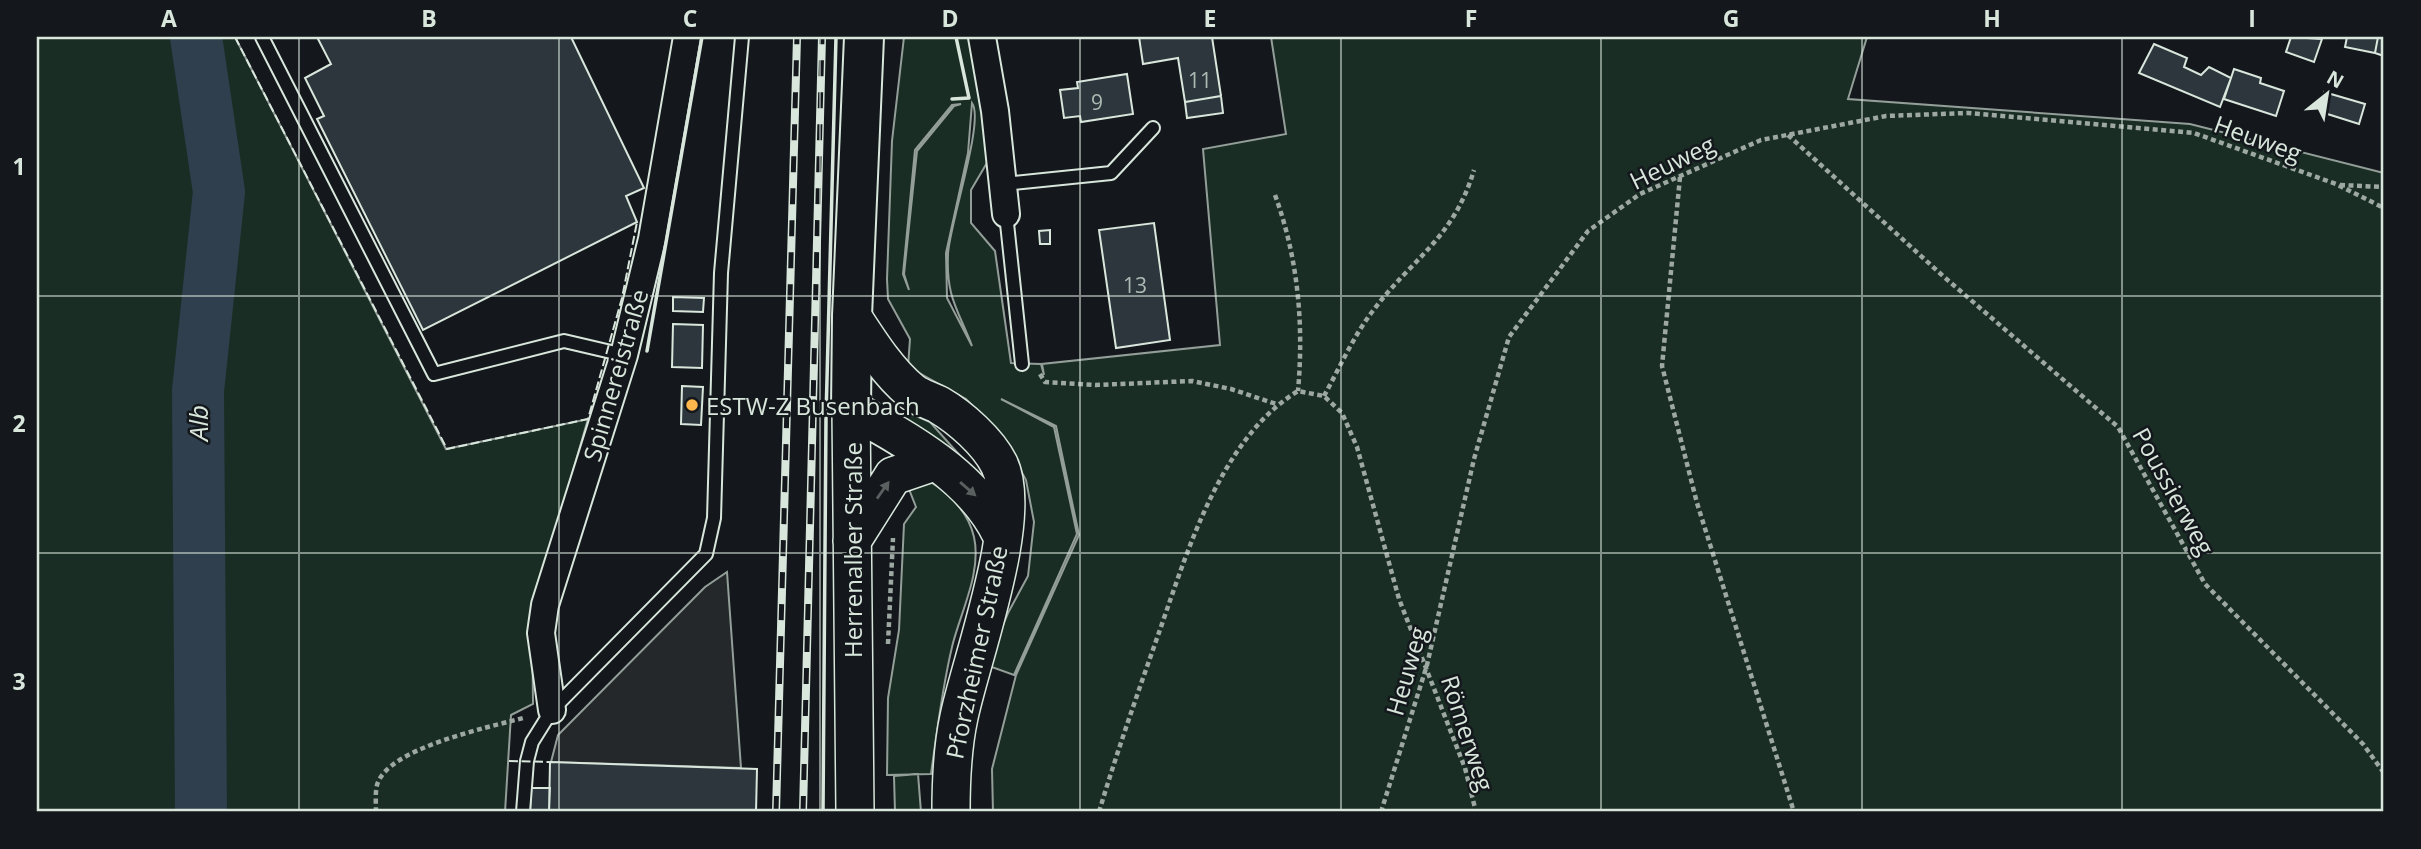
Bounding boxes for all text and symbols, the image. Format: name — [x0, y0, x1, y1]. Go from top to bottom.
text: A — [161, 2, 177, 34]
text: B — [421, 2, 437, 34]
text: C — [683, 2, 697, 34]
text: D — [941, 2, 959, 34]
text: E — [1204, 2, 1216, 34]
text: F — [1465, 2, 1477, 34]
text: G — [1723, 2, 1739, 34]
text: H — [1983, 2, 2001, 34]
text: I — [2248, 2, 2256, 34]
north arrow — [2292, 60, 2362, 130]
text: N — [2322, 64, 2349, 94]
house number: 11 — [1188, 66, 1212, 94]
house number: 9 — [1091, 88, 1103, 116]
street label: Heuweg — [2210, 107, 2306, 169]
street label: Heuweg — [1624, 127, 1720, 197]
text: 1 — [12, 150, 26, 182]
house number: 13 — [1123, 271, 1147, 299]
street label: Spinnereistraße — [575, 285, 655, 465]
place label: ESTW-Z Busenbach — [706, 389, 920, 422]
marker: ESTW-Z Busenbach — [684, 397, 700, 413]
water label: Alb — [180, 405, 216, 443]
text: 2 — [12, 407, 26, 439]
street label: Poussierweg — [2125, 421, 2223, 561]
street label: Herrenalber Straße — [836, 442, 869, 658]
one-way arrow — [876, 481, 890, 499]
one-way arrow — [959, 481, 977, 497]
street label: Pforzheimer Straße — [937, 542, 1015, 762]
street label: Heuweg — [1378, 623, 1434, 719]
text: 3 — [12, 665, 26, 697]
street label: Römerweg — [1434, 671, 1502, 795]

